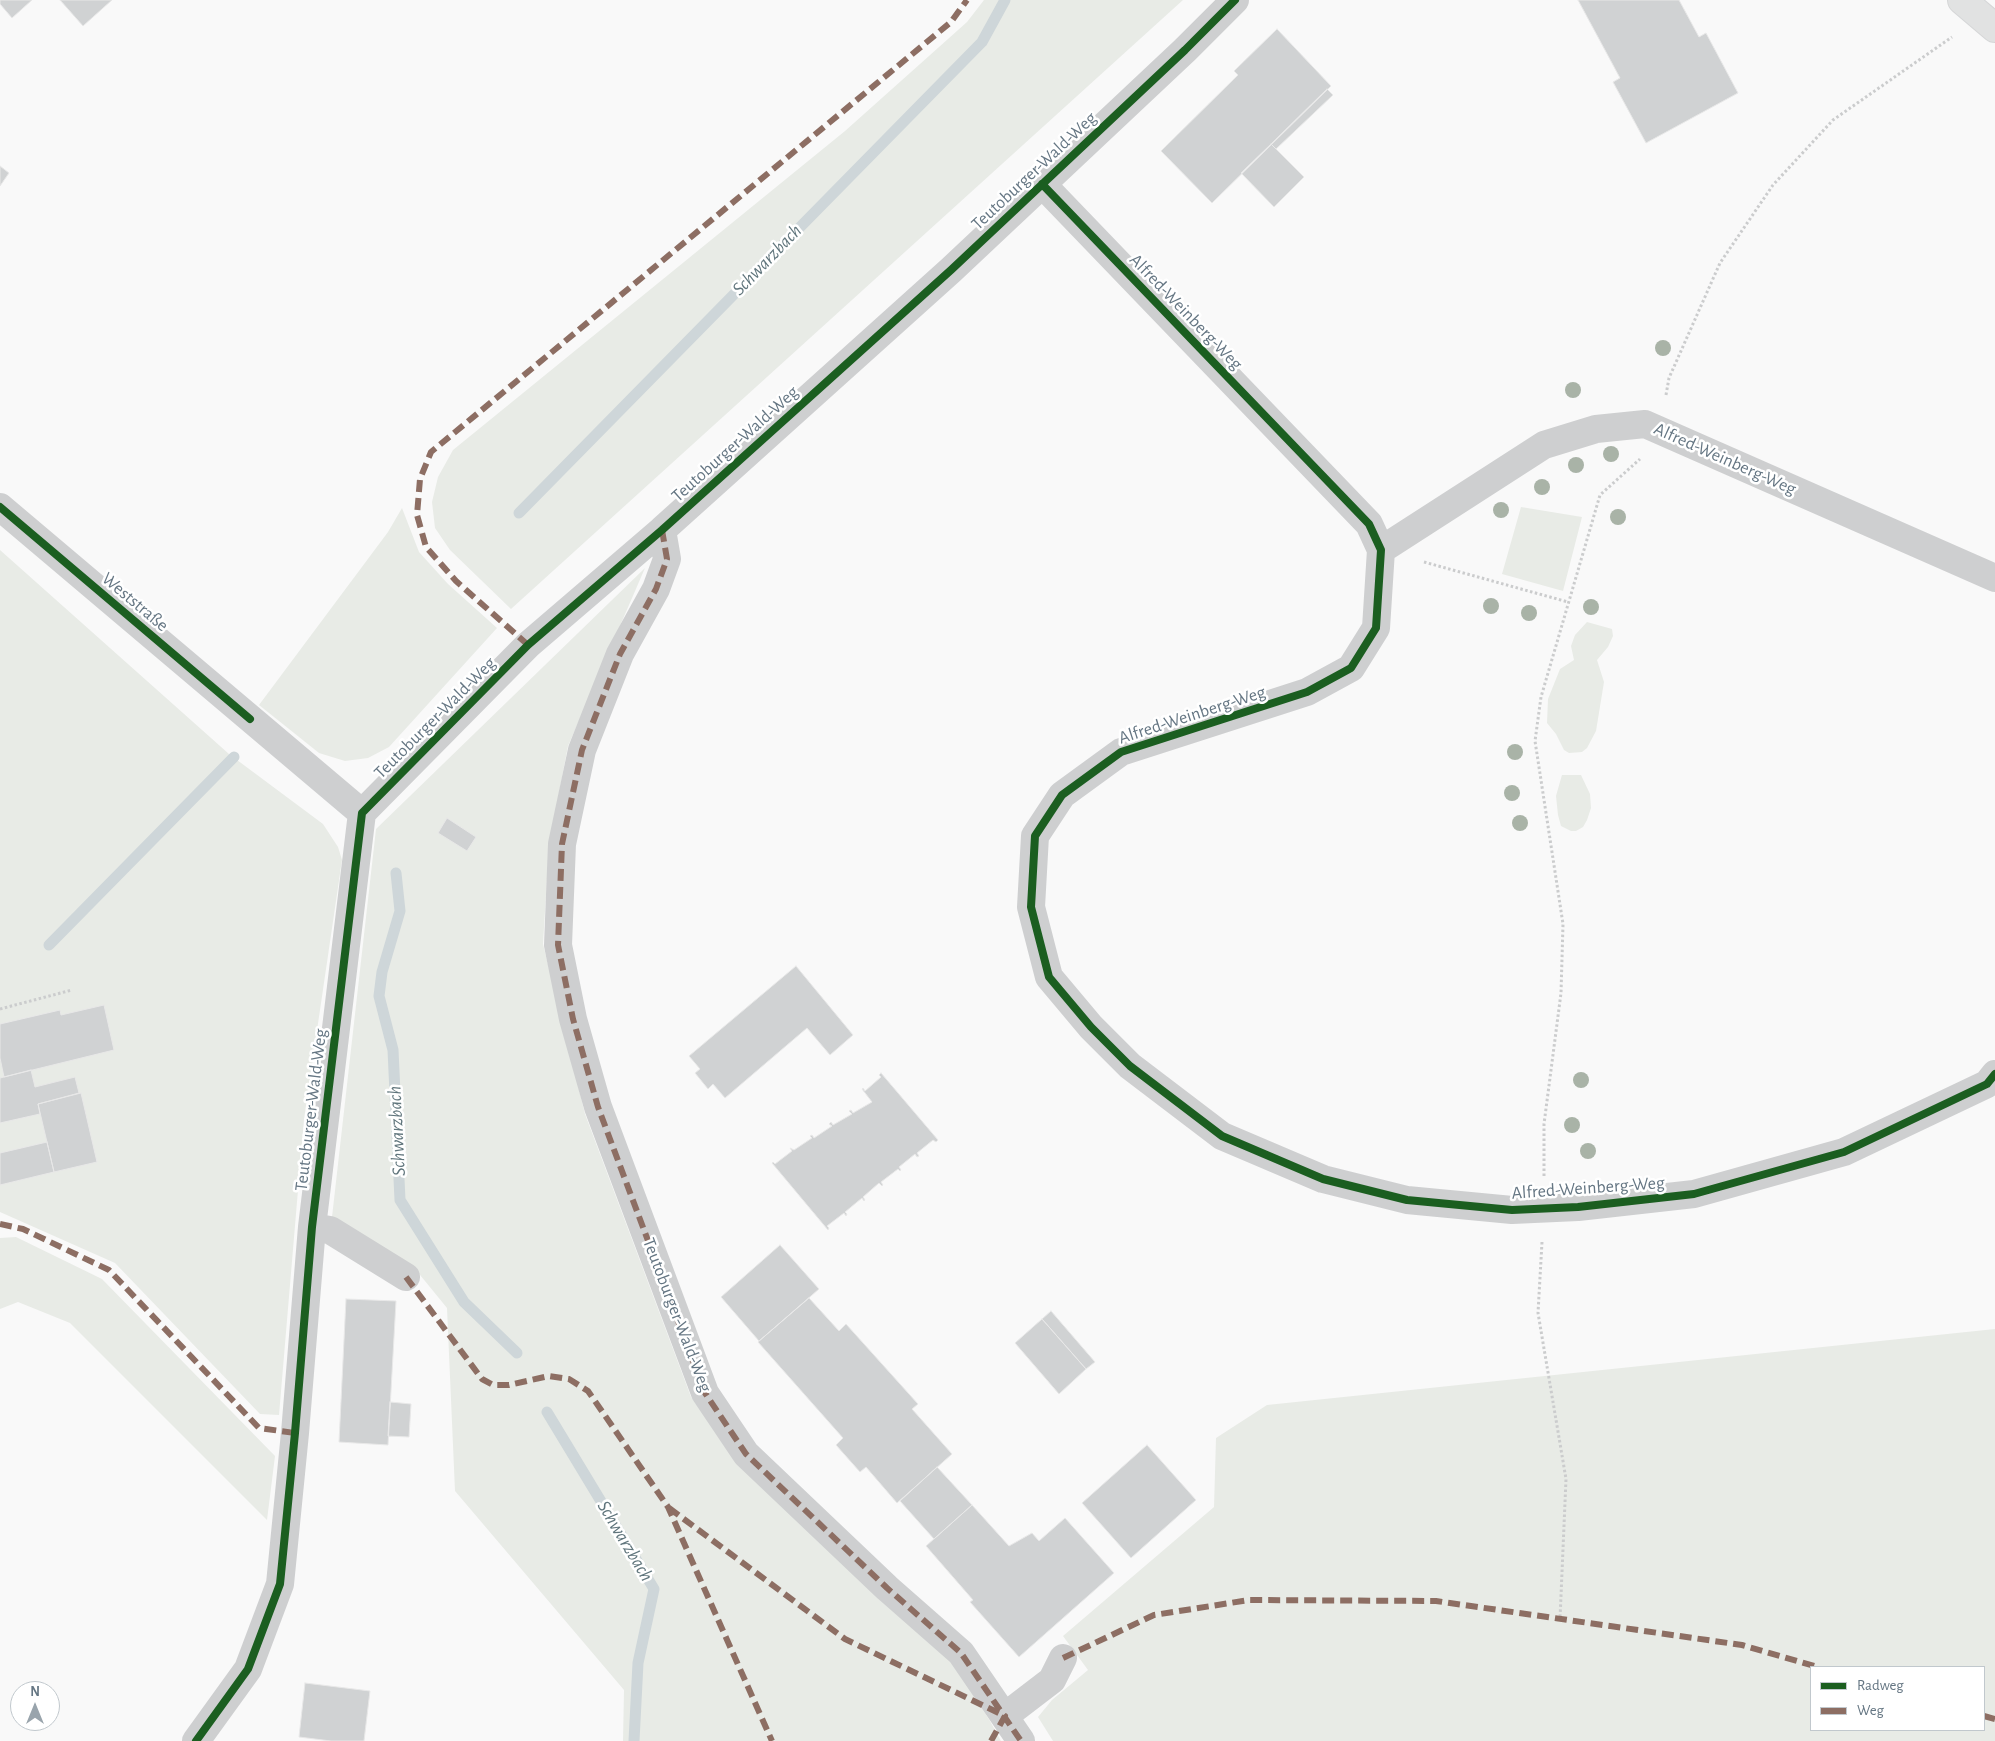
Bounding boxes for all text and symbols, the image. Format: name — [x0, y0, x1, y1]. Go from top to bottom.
street label: Teutoburger-Wald-Weg — [967, 107, 1101, 235]
water label: Schwarzbach — [728, 220, 806, 300]
street label: Alfred-Weinberg-Weg — [1125, 249, 1247, 375]
street label: Teutoburger-Wald-Weg — [667, 381, 803, 507]
street label: Alfred-Weinberg-Weg — [1651, 418, 1799, 500]
street label: Weststraße — [97, 568, 173, 636]
street label: Teutoburger-Wald-Weg — [370, 653, 500, 783]
street label: Alfred-Weinberg-Weg — [1116, 681, 1268, 749]
street label: Teutoburger-Wald-Weg — [290, 1028, 332, 1192]
water label: Schwarzbach — [383, 1085, 411, 1177]
street label: Alfred-Weinberg-Weg — [1511, 1172, 1665, 1204]
street label: Teutoburger-Wald-Weg — [638, 1235, 716, 1395]
water label: Schwarzbach — [592, 1497, 658, 1585]
legend — [1810, 1666, 1985, 1731]
text: Radweg — [1857, 1678, 1904, 1693]
north arrow — [10, 1681, 60, 1731]
text: N — [30, 1685, 40, 1699]
text: Weg — [1857, 1703, 1884, 1718]

